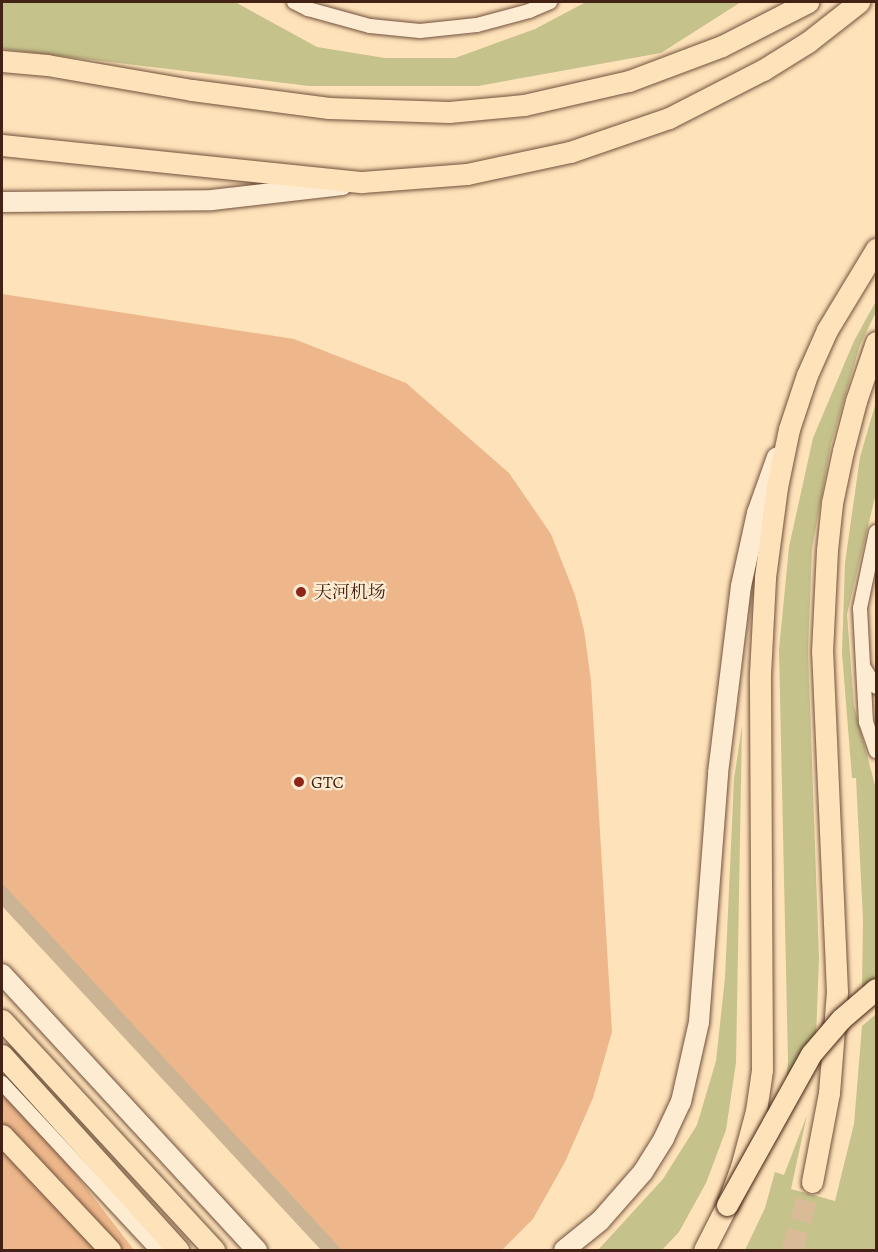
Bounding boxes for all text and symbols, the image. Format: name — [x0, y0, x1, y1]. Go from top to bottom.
place label: 天河机场 — [314, 581, 386, 603]
marker: 天河机场 — [292, 583, 310, 601]
place label: GTC — [311, 771, 344, 793]
marker: GTC — [292, 775, 306, 789]

